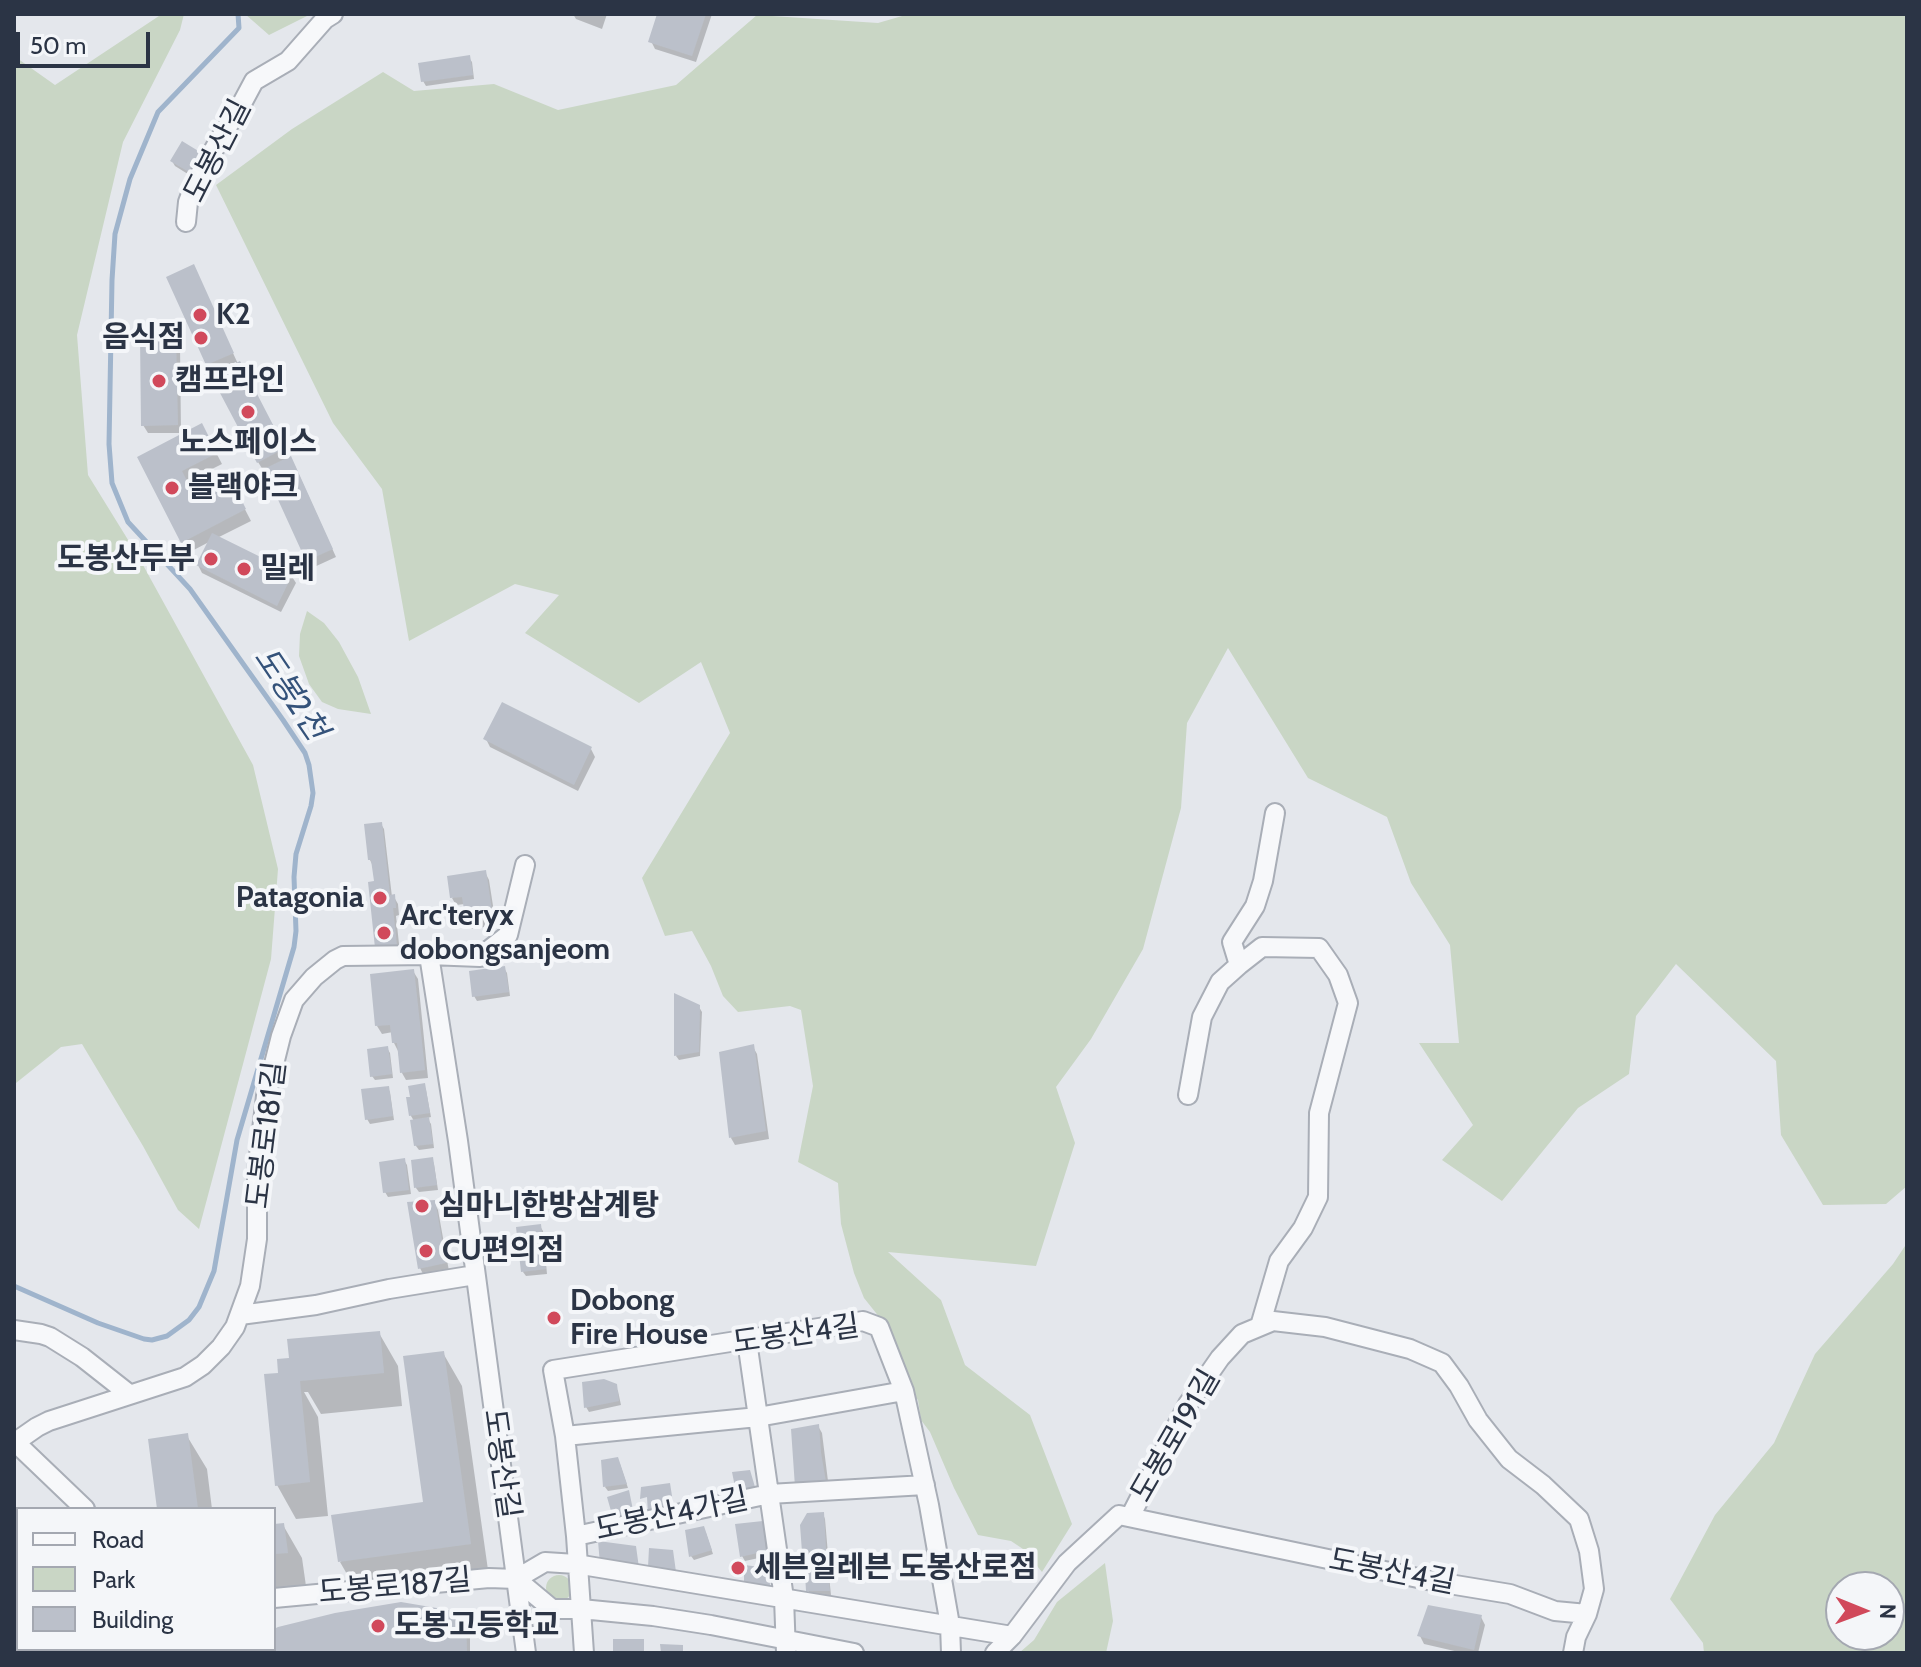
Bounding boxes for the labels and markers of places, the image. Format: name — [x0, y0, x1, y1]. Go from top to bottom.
place label: K2 — [216, 297, 251, 333]
marker: K2 — [191, 306, 209, 324]
place label: 음식점 — [102, 320, 185, 356]
marker: 음식점 — [192, 329, 210, 347]
place label: 캠프라인 — [175, 363, 285, 399]
marker: 캠프라인 — [150, 372, 168, 390]
marker: 노스페이스 — [239, 403, 257, 421]
place label: 노스페이스 — [179, 425, 317, 461]
place label: 블랙야크 — [188, 470, 298, 506]
marker: 블랙야크 — [163, 479, 181, 497]
place label: 도봉산두부 — [57, 541, 195, 577]
marker: 도봉산두부 — [202, 550, 220, 568]
place label: 밀레 — [260, 551, 315, 587]
marker: 밀레 — [235, 560, 253, 578]
place label: Patagonia — [236, 880, 364, 916]
marker: Patagonia — [371, 889, 389, 907]
place label: Arc'teryx dobongsanjeom — [400, 898, 610, 968]
marker: Arc'teryx dobongsanjeom — [375, 924, 393, 942]
place label: 심마니한방삼계탕 — [438, 1188, 659, 1224]
marker: 심마니한방삼계탕 — [413, 1197, 431, 1215]
place label: CU편의점 — [442, 1233, 565, 1269]
marker: CU편의점 — [417, 1242, 435, 1260]
place label: Dobong Fire House — [570, 1283, 708, 1354]
marker: Dobong Fire House — [545, 1309, 563, 1327]
place label: 세븐일레븐 도봉산로점 — [754, 1550, 1037, 1586]
marker: 세븐일레븐 도봉산로점 — [729, 1559, 747, 1577]
place label: 도봉고등학교 — [394, 1608, 560, 1644]
marker: 도봉고등학교 — [369, 1617, 387, 1635]

